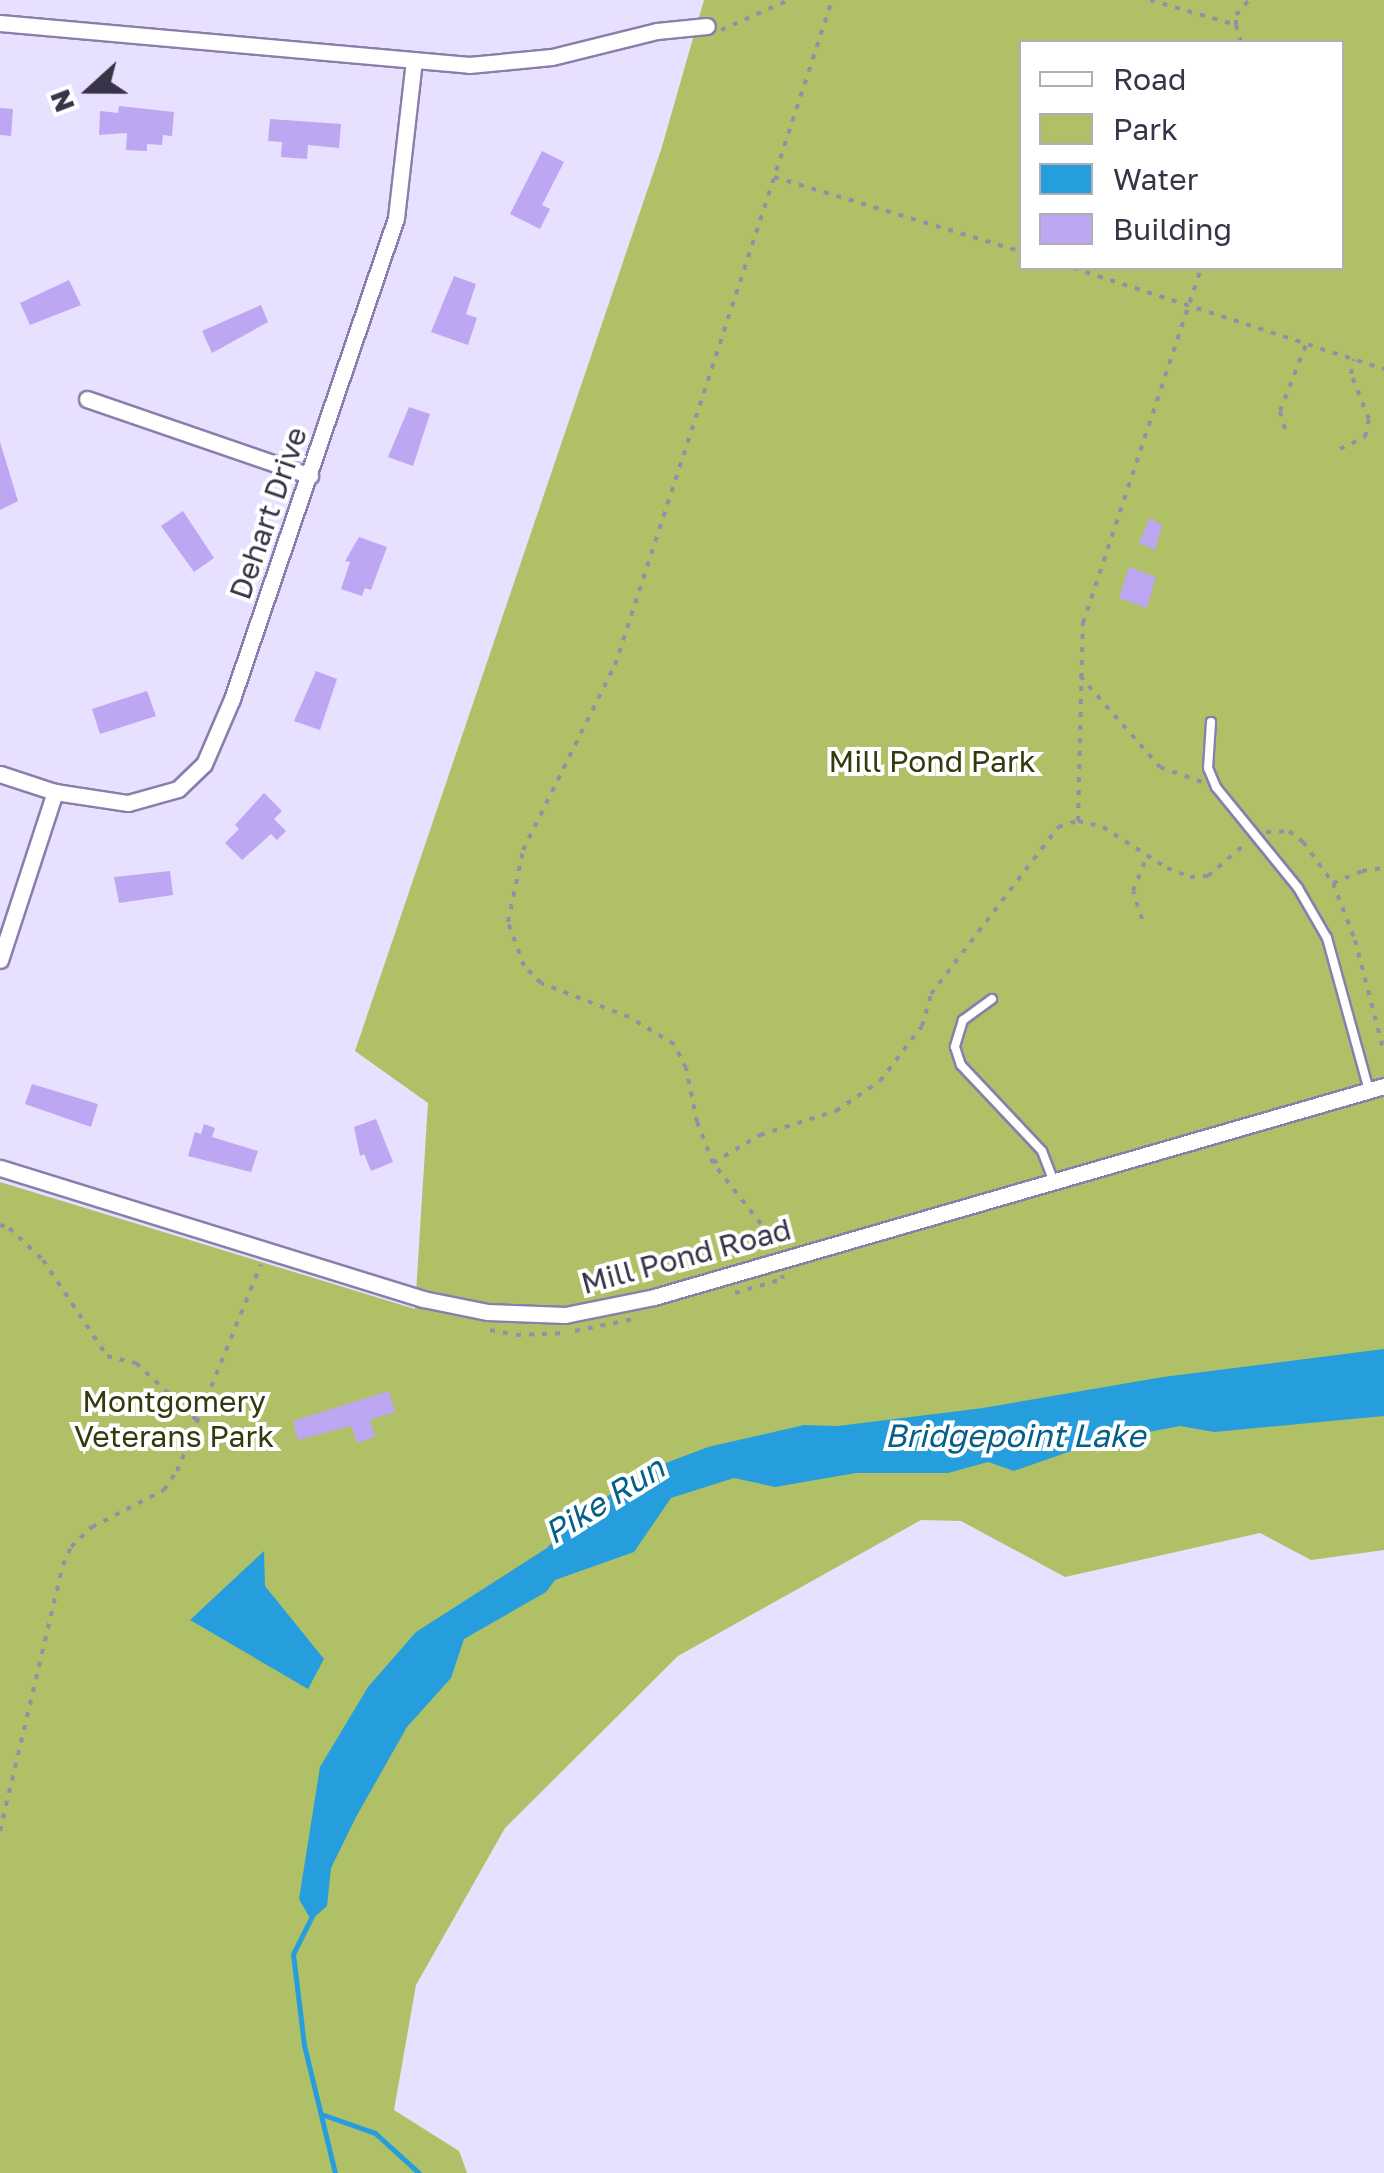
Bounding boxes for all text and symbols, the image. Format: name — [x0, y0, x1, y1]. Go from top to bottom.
north arrow — [40, 40, 140, 140]
legend — [1019, 40, 1344, 270]
text: Road — [1113, 61, 1187, 97]
text: N — [42, 85, 81, 117]
text: Park — [1113, 111, 1178, 147]
text: Water — [1113, 161, 1198, 197]
text: Building — [1113, 211, 1232, 247]
street label: Dehart Drive — [222, 422, 314, 604]
park label: Mill Pond Park — [828, 743, 1036, 779]
street label: Mill Pond Road — [577, 1211, 795, 1301]
park label: Montgomery Veterans Park — [74, 1383, 274, 1454]
water label: Bridgepoint Lake — [885, 1416, 1145, 1454]
water label: Pike Run — [537, 1448, 671, 1552]

